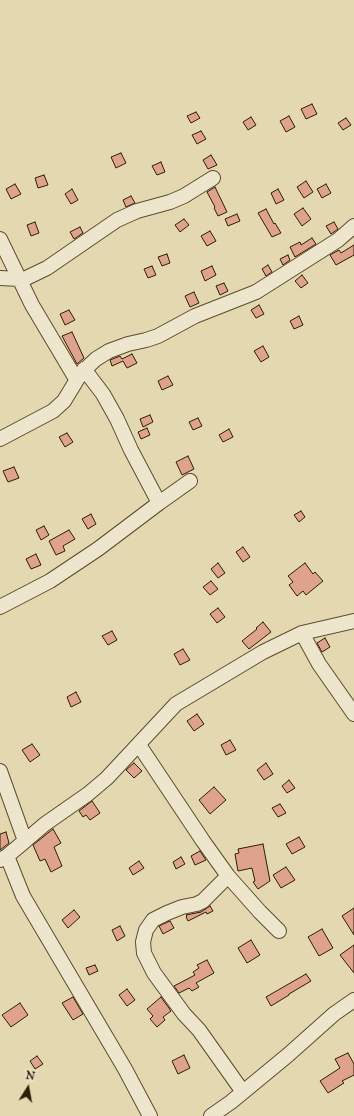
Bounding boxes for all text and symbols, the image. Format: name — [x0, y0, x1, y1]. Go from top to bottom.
north arrow — [8, 1068, 48, 1108]
text: N — [25, 1068, 36, 1083]

